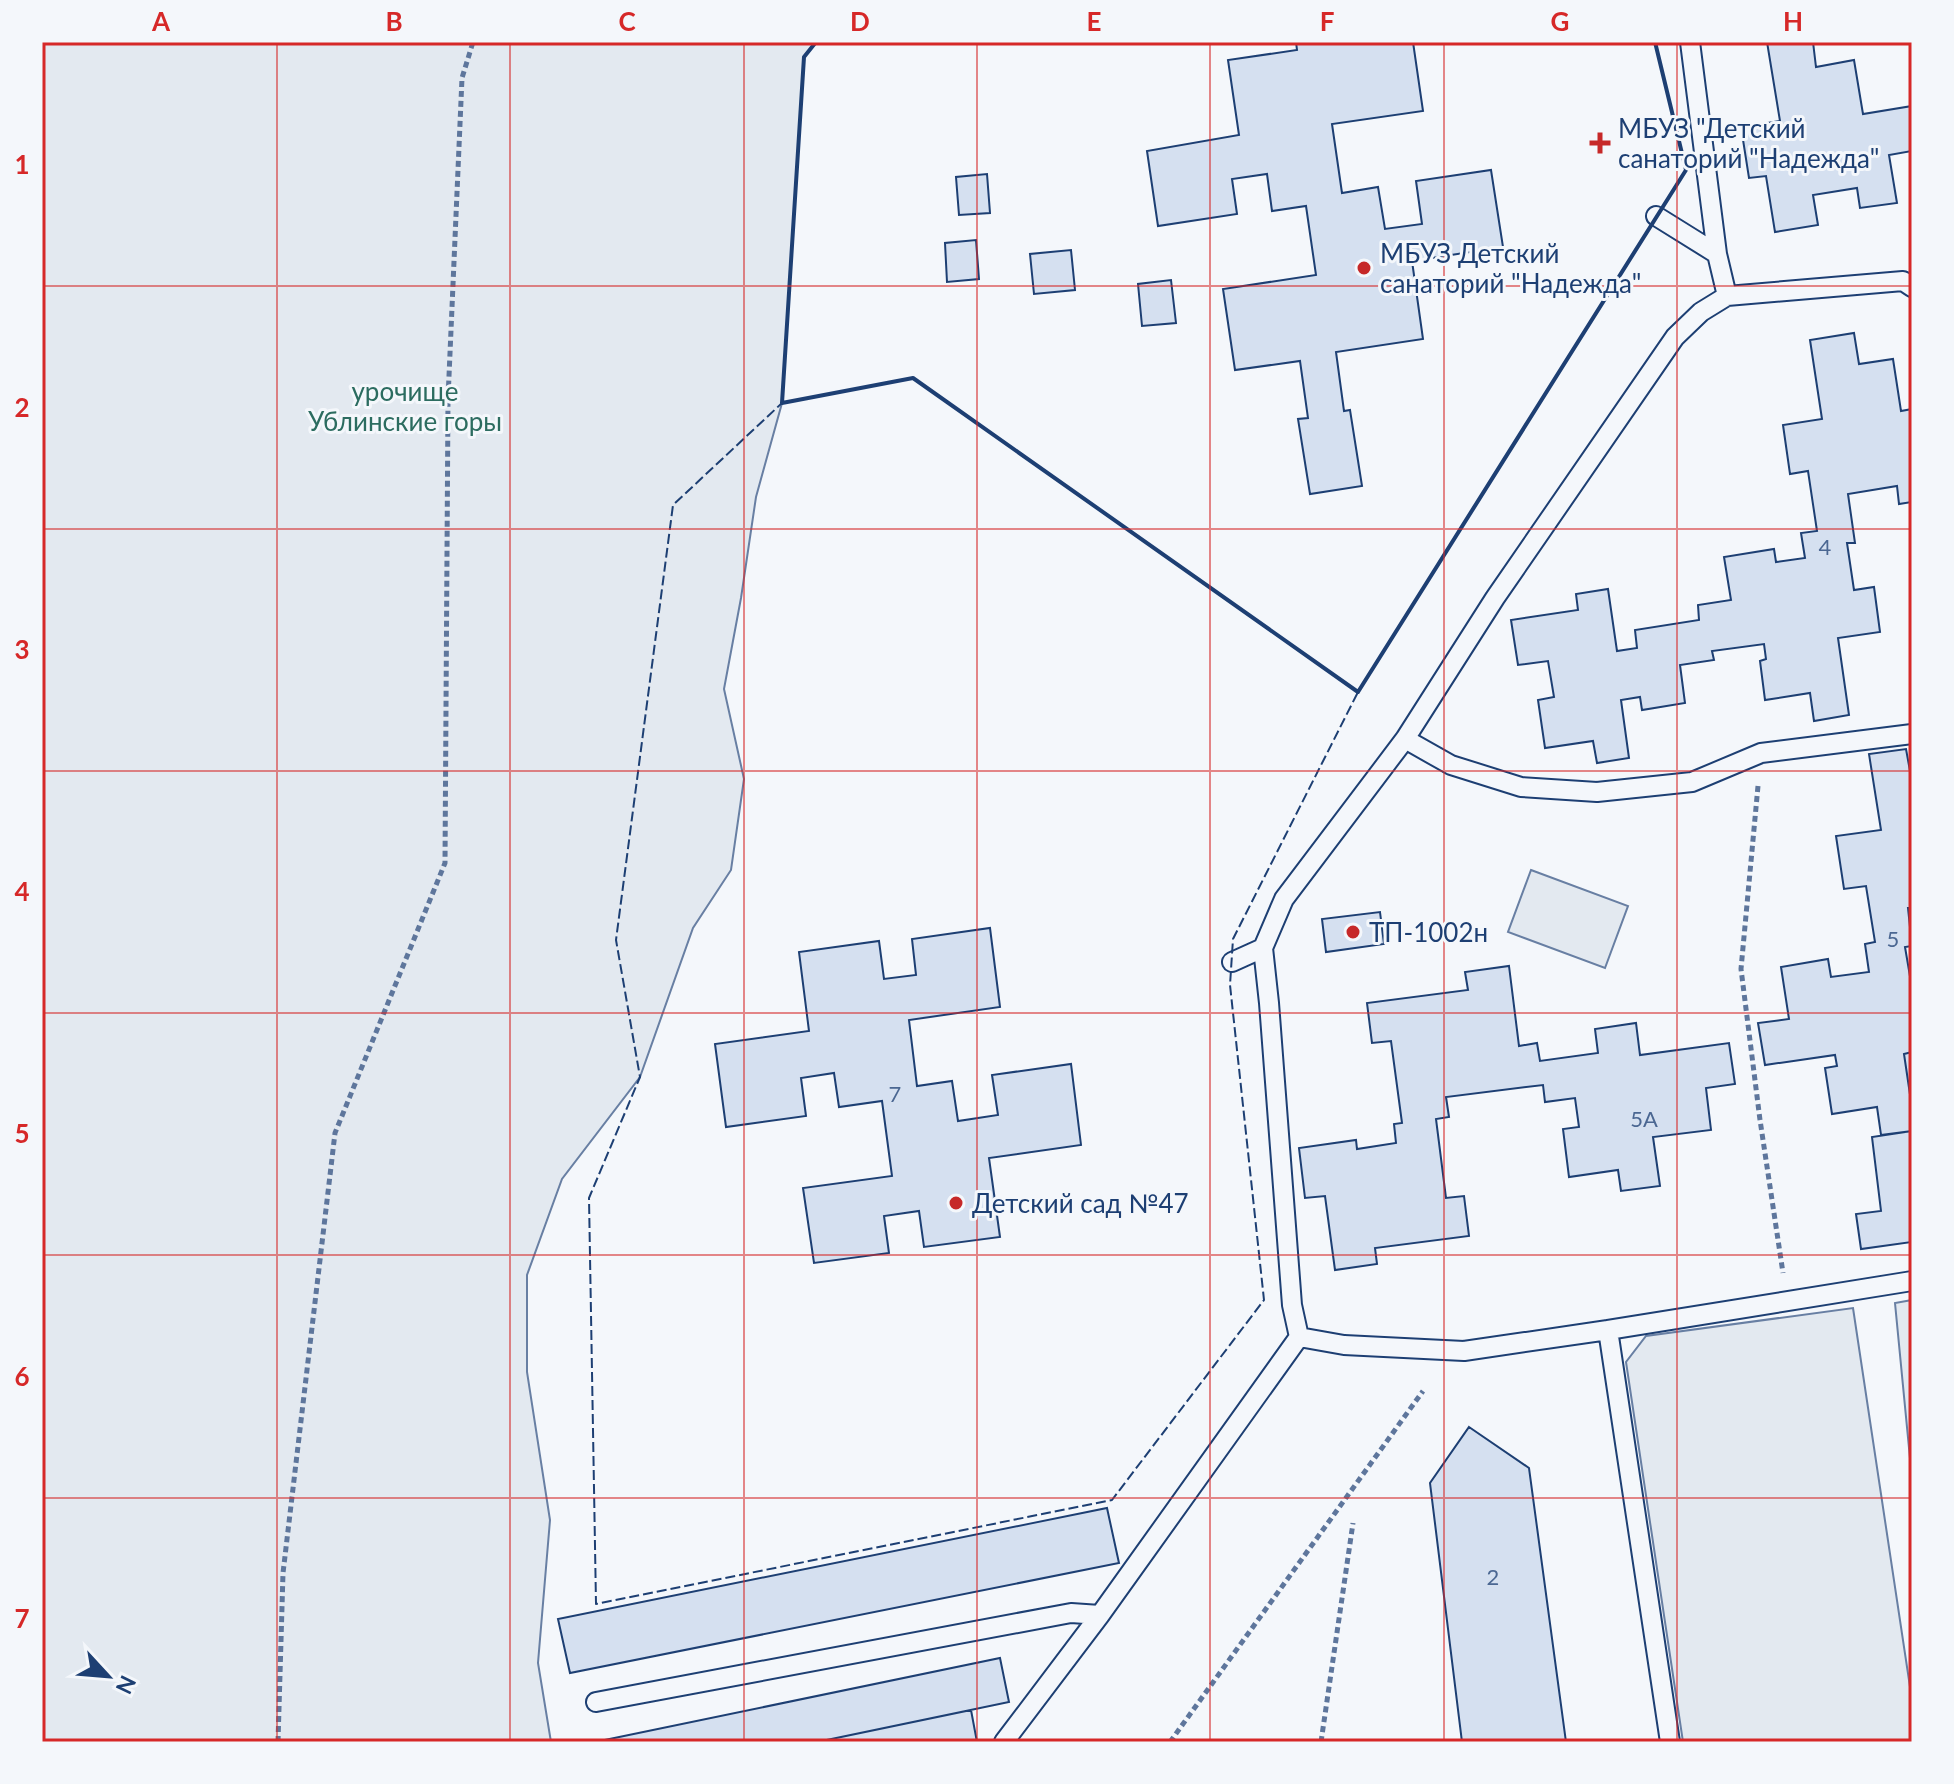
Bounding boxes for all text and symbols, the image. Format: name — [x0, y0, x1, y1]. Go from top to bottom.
text: A — [151, 5, 171, 37]
text: B — [385, 5, 403, 37]
text: C — [618, 5, 636, 37]
text: D — [850, 5, 870, 37]
text: E — [1087, 5, 1101, 37]
text: F — [1320, 5, 1334, 37]
text: G — [1551, 5, 1569, 37]
text: H — [1783, 5, 1803, 37]
place label: МБУЗ "Детский санаторий "Надежда" — [1618, 112, 1879, 174]
marker: МБУЗ "Детский санаторий "Надежда" — [1589, 132, 1611, 154]
text: 1 — [14, 148, 30, 180]
place label: МБУЗ Детский санаторий "Надежда" — [1380, 237, 1641, 299]
marker: МБУЗ Детский санаторий "Надежда" — [1355, 259, 1373, 277]
park label: урочище Ублинские горы — [308, 375, 502, 437]
text: 2 — [14, 391, 30, 423]
house number: 4 — [1819, 533, 1832, 560]
text: 3 — [14, 633, 30, 665]
text: 4 — [14, 875, 30, 907]
place label: ТП-1002н — [1369, 916, 1488, 948]
marker: ТП-1002н — [1344, 923, 1362, 941]
house number: 5 — [1887, 925, 1899, 952]
house number: 7 — [889, 1080, 901, 1107]
house number: 5А — [1630, 1105, 1658, 1132]
text: 5 — [14, 1117, 30, 1149]
place label: Детский сад №47 — [972, 1187, 1189, 1219]
marker: Детский сад №47 — [947, 1194, 965, 1212]
text: 6 — [14, 1360, 30, 1392]
house number: 2 — [1487, 1563, 1499, 1590]
text: 7 — [14, 1602, 30, 1634]
north arrow — [68, 1636, 148, 1716]
text: N — [111, 1671, 142, 1699]

